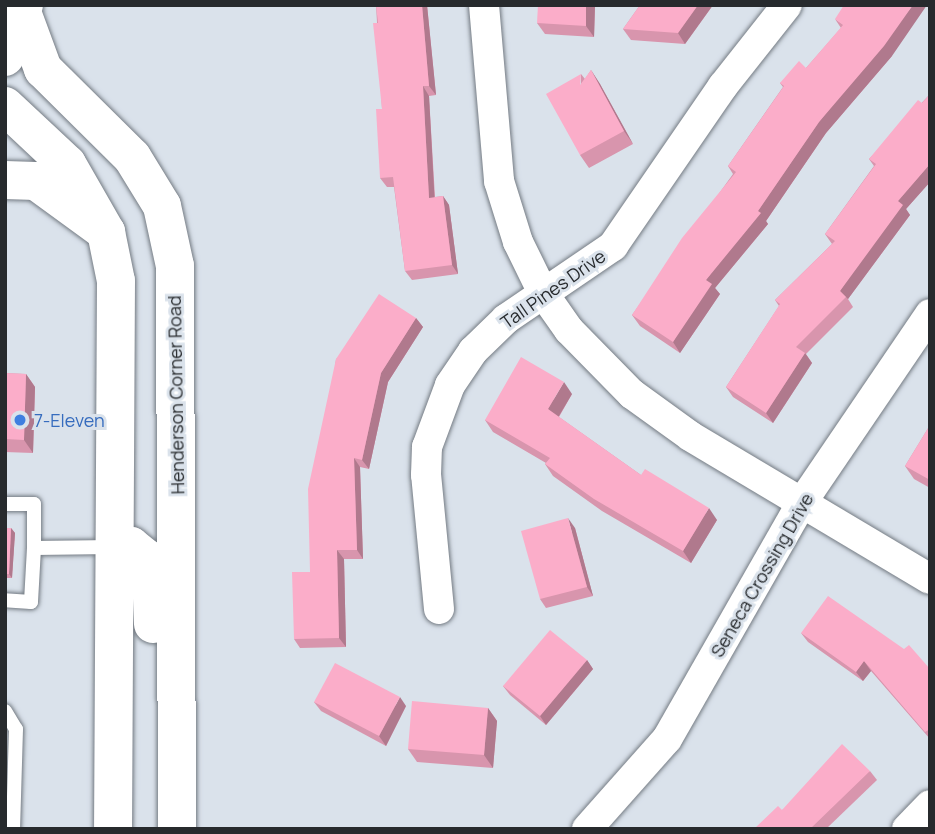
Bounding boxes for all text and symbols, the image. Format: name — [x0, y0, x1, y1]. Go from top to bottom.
street label: Tall Pines Drive — [496, 245, 610, 333]
street label: Henderson Corner Road — [163, 295, 189, 495]
place label: 7-Eleven — [34, 409, 105, 431]
marker: 7-Eleven — [12, 412, 28, 428]
street label: Seneca Crossing Drive — [706, 489, 818, 661]

